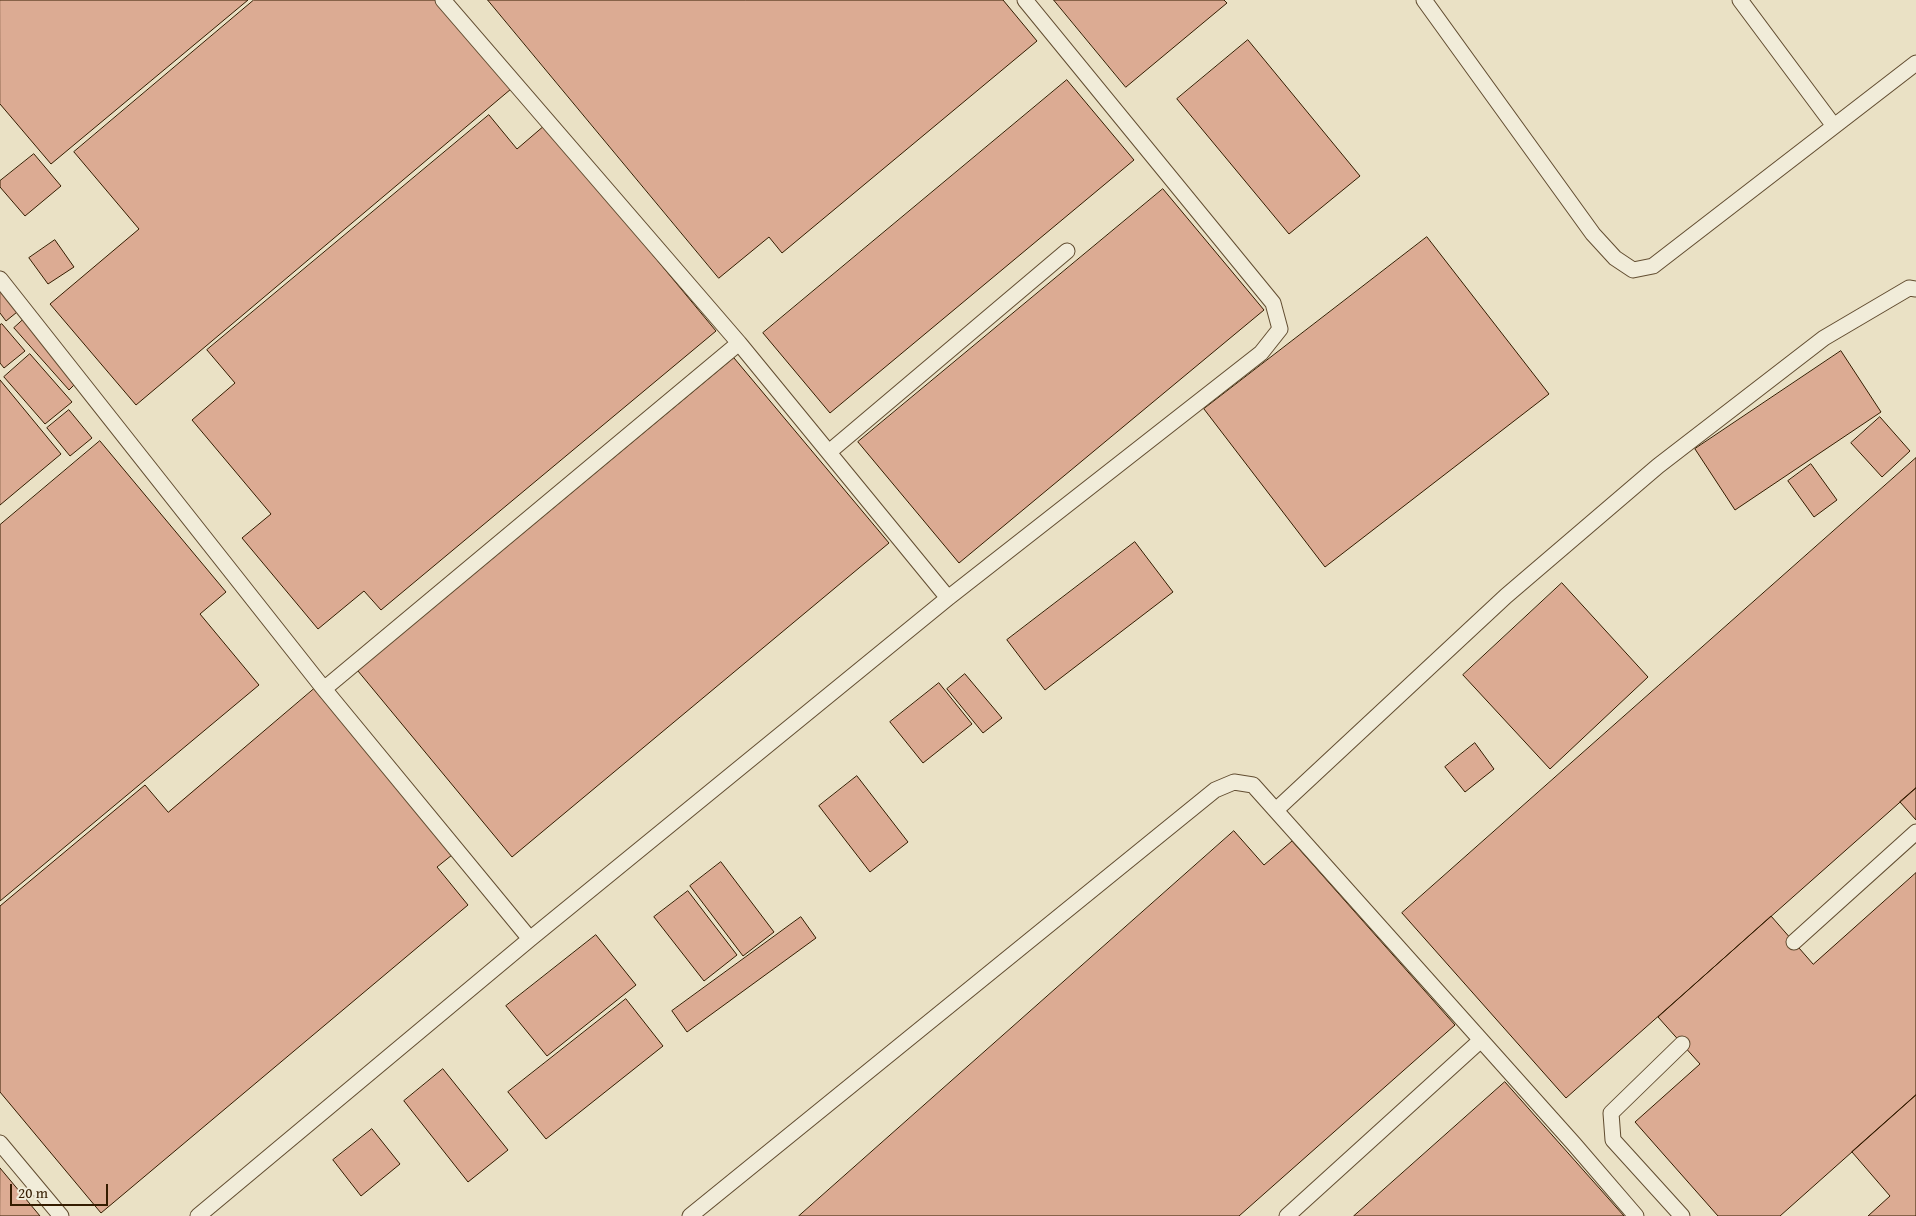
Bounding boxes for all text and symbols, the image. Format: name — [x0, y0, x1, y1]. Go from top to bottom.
scale bar — [12, 1174, 110, 1206]
text: 20 m — [18, 1182, 48, 1203]

